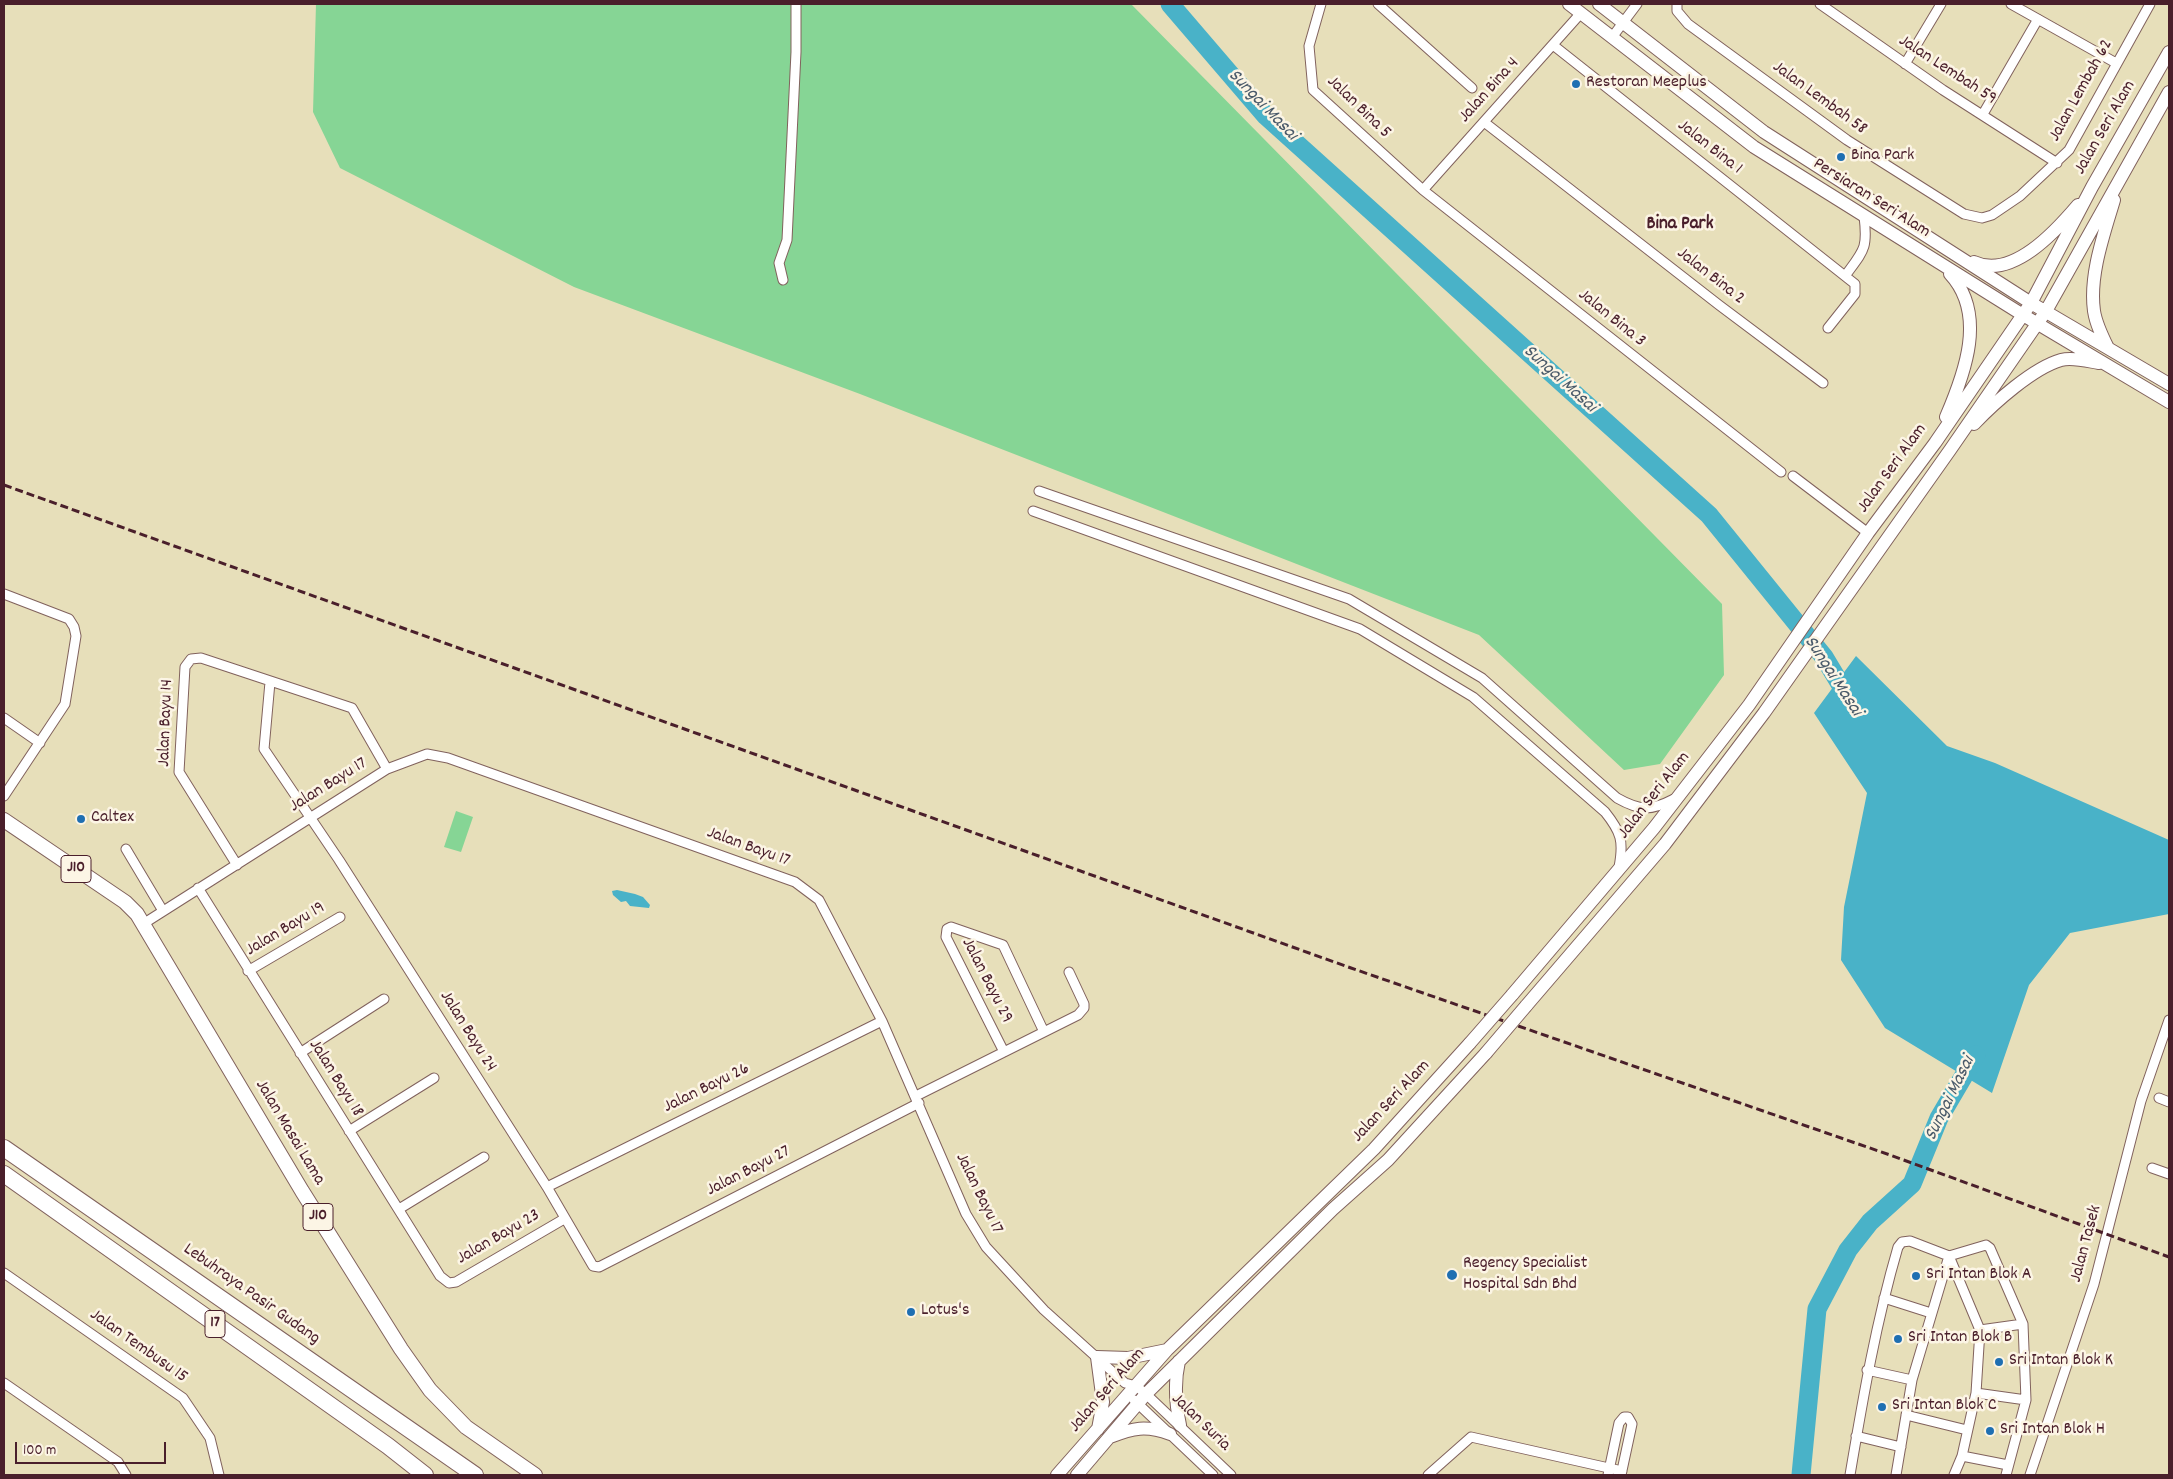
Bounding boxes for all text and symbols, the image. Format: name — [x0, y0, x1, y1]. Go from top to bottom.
street label: Jalan Lembah 59 — [1894, 31, 2000, 111]
street label: Jalan Lembah 62 — [2045, 36, 2119, 146]
street label: Jalan Bina 4 — [1455, 54, 1525, 128]
street label: Jalan Lembah 58 — [1767, 57, 1871, 141]
water label: Sungai Masai — [1222, 65, 1302, 147]
street label: Jalan Bina 5 — [1321, 72, 1395, 144]
place label: Restoran Meeplus — [1586, 73, 1707, 95]
street label: Jalan Seri Alam — [2070, 77, 2142, 179]
marker: Restoran Meeplus — [1570, 78, 1582, 90]
street label: Jalan Bina 1 — [1672, 116, 1746, 180]
place label: Bina Park — [1851, 146, 1914, 168]
marker: Bina Park — [1835, 151, 1847, 163]
street label: Persiaran Seri Alam — [1808, 154, 1934, 244]
district label: Bina Park — [1647, 214, 1713, 236]
street label: Jalan Bina 2 — [1672, 244, 1748, 310]
street label: Jalan Bina 3 — [1573, 285, 1649, 353]
water label: Sungai Masai — [1518, 341, 1600, 419]
street label: Jalan Seri Alam — [1853, 420, 1933, 518]
water label: Sungai Masai — [1798, 633, 1866, 721]
street label: Jalan Bayu 14 — [155, 679, 179, 767]
street label: Jalan Seri Alam — [1614, 748, 1696, 844]
street label: Jalan Bayu 17 — [286, 754, 372, 818]
place label: Caltex — [91, 808, 134, 830]
marker: Caltex — [75, 813, 87, 825]
street label: Jalan Bayu 17 — [703, 823, 793, 873]
road number: J10 — [61, 856, 91, 882]
street label: Jalan Bayu 19 — [243, 898, 329, 962]
street label: Jalan Bayu 29 — [955, 935, 1017, 1027]
street label: Jalan Bayu 24 — [434, 987, 500, 1077]
street label: Jalan Bayu 18 — [303, 1036, 367, 1122]
water label: Sungai Masai — [1921, 1053, 1981, 1145]
street label: Jalan Seri Alam — [1348, 1056, 1436, 1148]
street label: Jalan Bayu 26 — [660, 1059, 754, 1119]
street label: Jalan Masai Lama — [249, 1076, 329, 1190]
street label: Jalan Bayu 27 — [704, 1142, 794, 1202]
street label: Jalan Bayu 17 — [949, 1150, 1007, 1238]
street label: Jalan Tasek — [2066, 1203, 2108, 1285]
road number: J10 — [303, 1204, 333, 1230]
street label: Jalan Bayu 23 — [454, 1206, 544, 1270]
street label: Lebuhraya Pasir Gudang — [178, 1240, 324, 1350]
place label: Regency Specialist Hospital Sdn Bhd — [1463, 1254, 1587, 1296]
place label: Sri Intan Blok A — [1926, 1265, 2032, 1287]
marker: Regency Specialist Hospital Sdn Bhd — [1445, 1268, 1459, 1282]
marker: Sri Intan Blok A — [1910, 1270, 1922, 1282]
place label: Lotus's — [921, 1301, 969, 1323]
street label: Jalan Tembusu 15 — [85, 1305, 191, 1389]
marker: Lotus's — [905, 1306, 917, 1318]
road number: 17 — [205, 1310, 225, 1338]
place label: Sri Intan Blok B — [1908, 1328, 2012, 1350]
marker: Sri Intan Blok B — [1892, 1333, 1904, 1345]
street label: Jalan Seri Alam — [1065, 1344, 1151, 1438]
place label: Sri Intan Blok K — [2009, 1351, 2113, 1373]
marker: Sri Intan Blok K — [1993, 1356, 2005, 1368]
street label: Jalan Suria — [1166, 1389, 1234, 1457]
place label: Sri Intan Blok C — [1892, 1396, 1997, 1418]
marker: Sri Intan Blok C — [1876, 1401, 1888, 1413]
place label: Sri Intan Blok H — [2000, 1420, 2105, 1442]
marker: Sri Intan Blok H — [1984, 1425, 1996, 1437]
scale bar — [18, 1432, 169, 1464]
text: 100 m — [23, 1440, 56, 1462]

